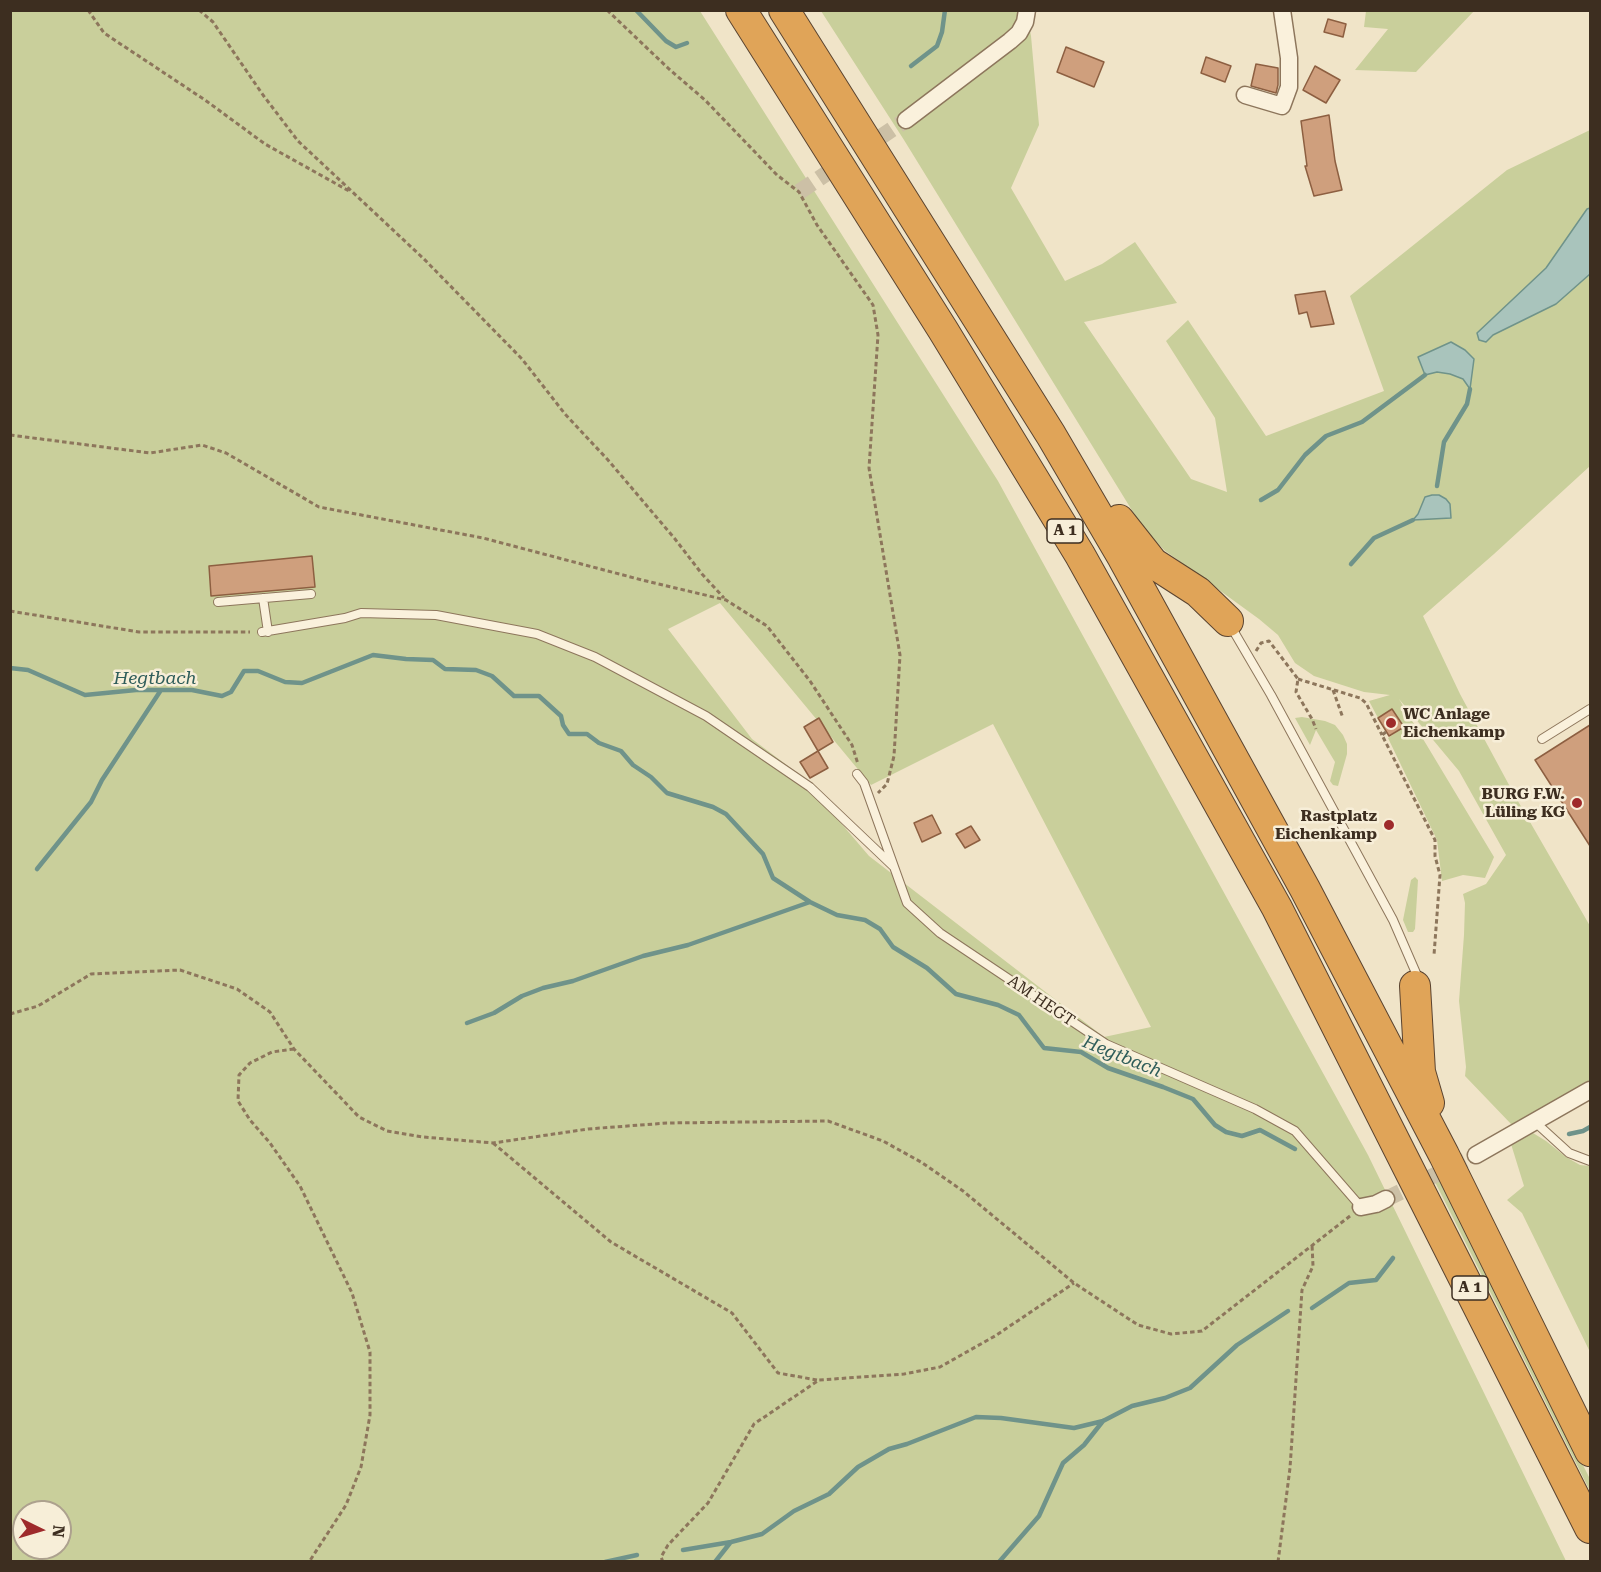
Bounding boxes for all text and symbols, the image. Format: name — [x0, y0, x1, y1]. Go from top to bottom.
road number: A 1 — [1047, 519, 1083, 543]
water label: Hegtbach — [113, 668, 197, 690]
place label: WC Anlage Eichenkamp — [1403, 704, 1505, 742]
marker: WC Anlage Eichenkamp — [1384, 716, 1398, 730]
place label: BURG F.W. Lüling KG — [1481, 784, 1565, 822]
marker: BURG F.W. Lüling KG — [1570, 796, 1584, 810]
place label: Rastplatz Eichenkamp — [1275, 806, 1377, 844]
marker: Rastplatz Eichenkamp — [1382, 818, 1396, 832]
street label: AM HEGT — [1004, 972, 1078, 1030]
water label: Hegtbach — [1079, 1031, 1165, 1083]
road number: A 1 — [1452, 1276, 1488, 1300]
north arrow — [12, 1500, 72, 1560]
text: N — [48, 1524, 68, 1538]

